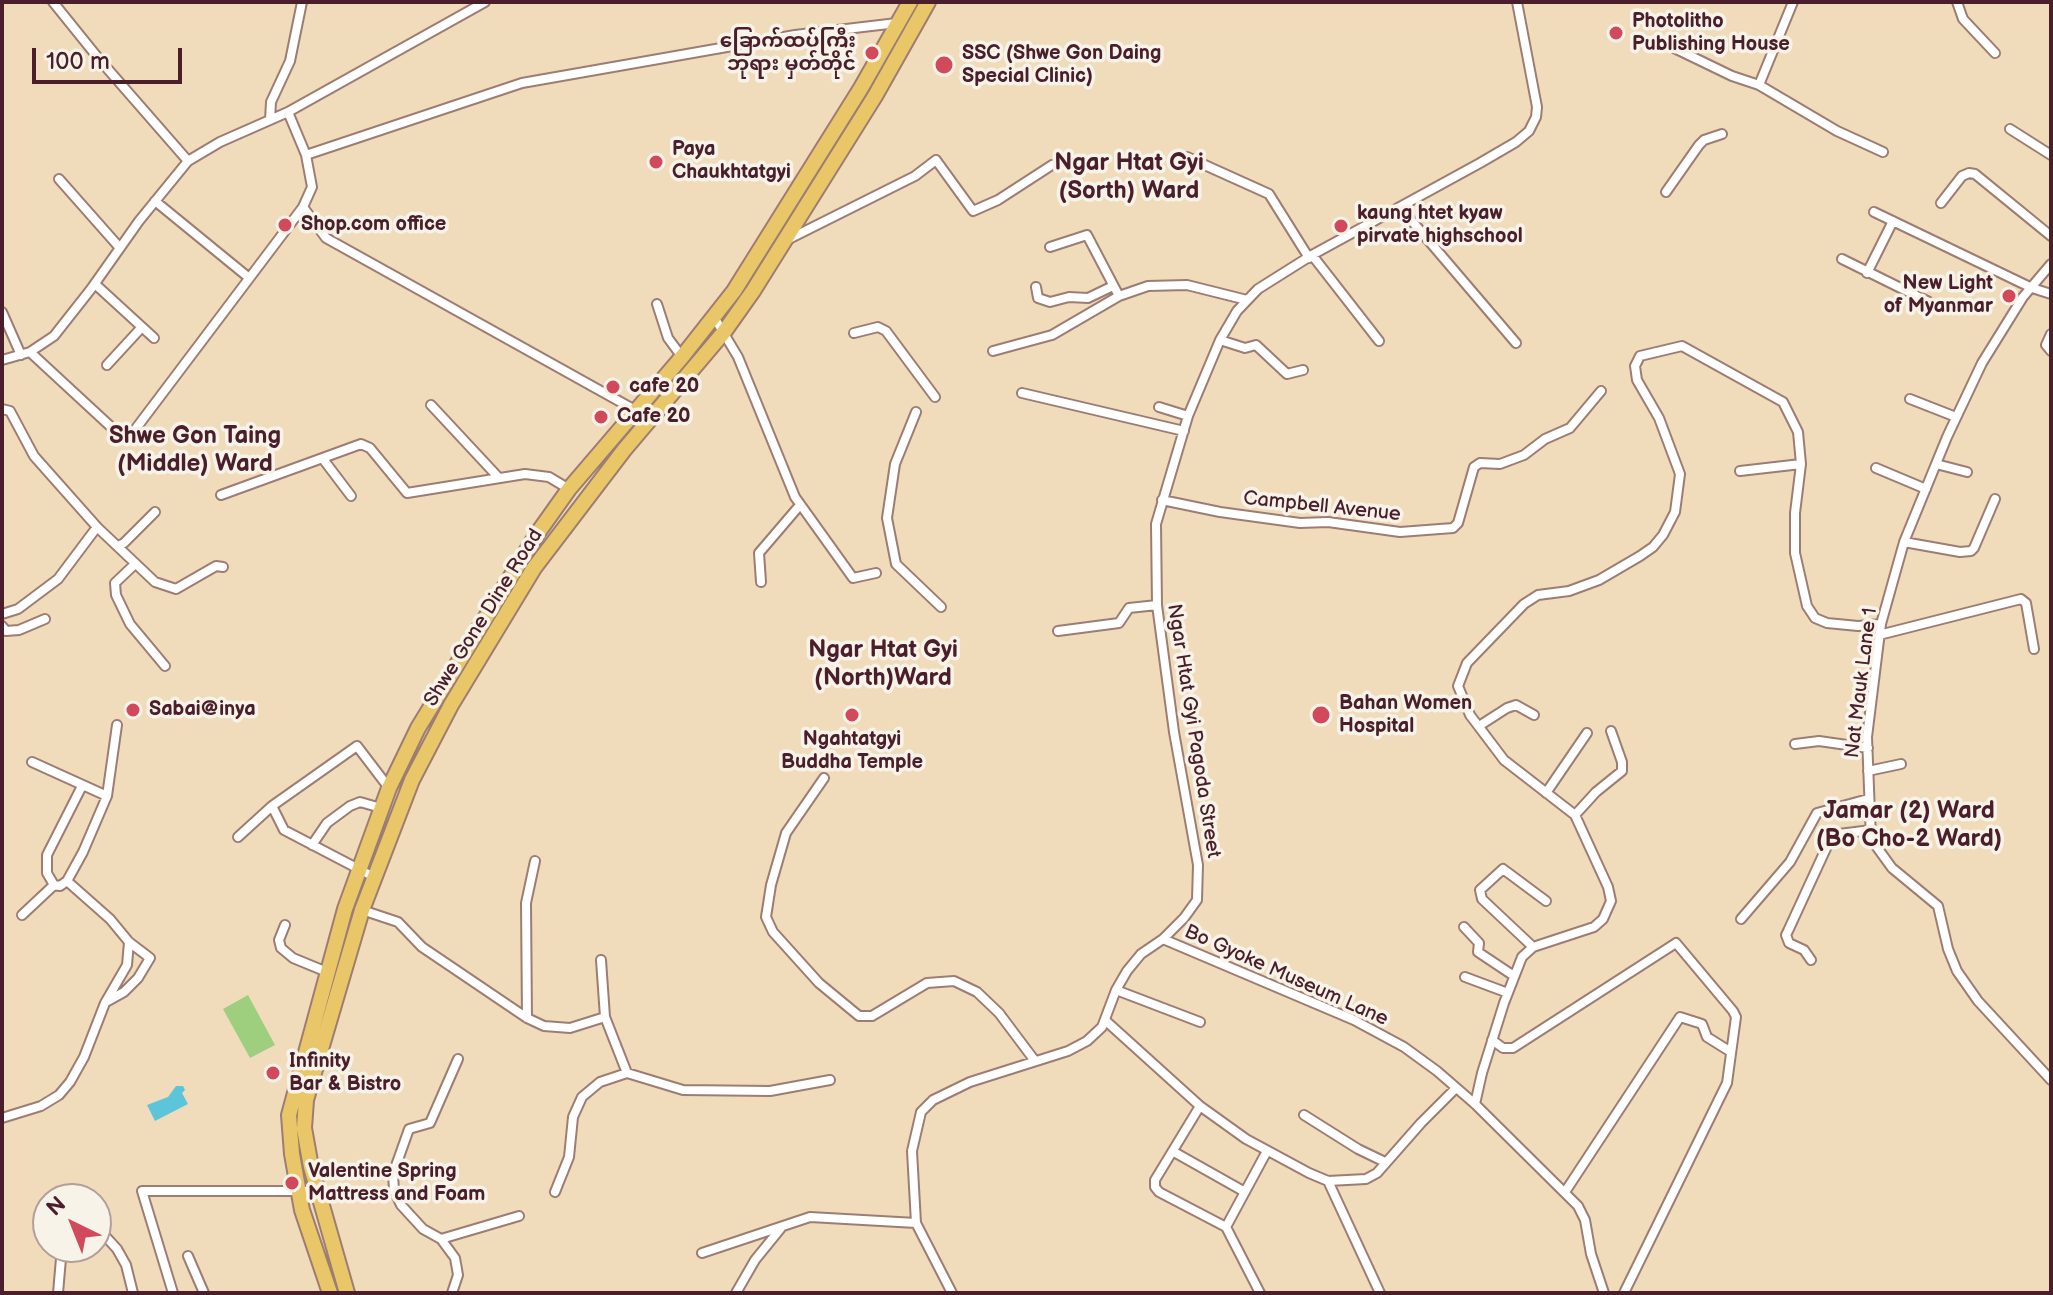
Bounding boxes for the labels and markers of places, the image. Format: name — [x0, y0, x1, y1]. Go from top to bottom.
place label: Photolitho Publishing House — [1632, 10, 1790, 57]
marker: Photolitho Publishing House — [1607, 24, 1625, 42]
place label: ခြောက်ထပ်ကြီး ဘုရား မှတ်တိုင် — [720, 30, 856, 77]
place label: SSC (Shwe Gon Daing Special Clinic) — [962, 42, 1161, 89]
marker: ခြောက်ထပ်ကြီး ဘုရား မှတ်တိုင် — [863, 44, 881, 62]
marker: SSC (Shwe Gon Daing Special Clinic) — [933, 54, 955, 76]
place label: Paya Chaukhtatgyi — [672, 138, 791, 185]
marker: Paya Chaukhtatgyi — [647, 153, 665, 171]
place label: kaung htet kyaw pirvate highschool — [1357, 202, 1523, 249]
place label: Shop.com office — [301, 213, 446, 237]
marker: Shop.com office — [276, 216, 294, 234]
marker: kaung htet kyaw pirvate highschool — [1332, 217, 1350, 235]
place label: New Light of Myanmar — [1884, 272, 1993, 319]
marker: New Light of Myanmar — [2000, 287, 2018, 305]
place label: cafe 20 — [629, 375, 699, 399]
marker: cafe 20 — [604, 378, 622, 396]
place label: Cafe 20 — [617, 405, 691, 429]
marker: Cafe 20 — [592, 408, 610, 426]
place label: Bahan Women Hospital — [1339, 692, 1472, 739]
place label: Sabai@inya — [149, 698, 256, 722]
marker: Sabai@inya — [124, 701, 142, 719]
marker: Bahan Women Hospital — [1310, 704, 1332, 726]
marker: Ngahtatgyi Buddha Temple — [843, 706, 861, 724]
place label: Ngahtatgyi Buddha Temple — [781, 728, 923, 775]
place label: Infinity Bar & Bistro — [289, 1050, 401, 1097]
marker: Infinity Bar & Bistro — [264, 1064, 282, 1082]
place label: Valentine Spring Mattress and Foam — [308, 1160, 485, 1207]
marker: Valentine Spring Mattress and Foam — [283, 1174, 301, 1192]

